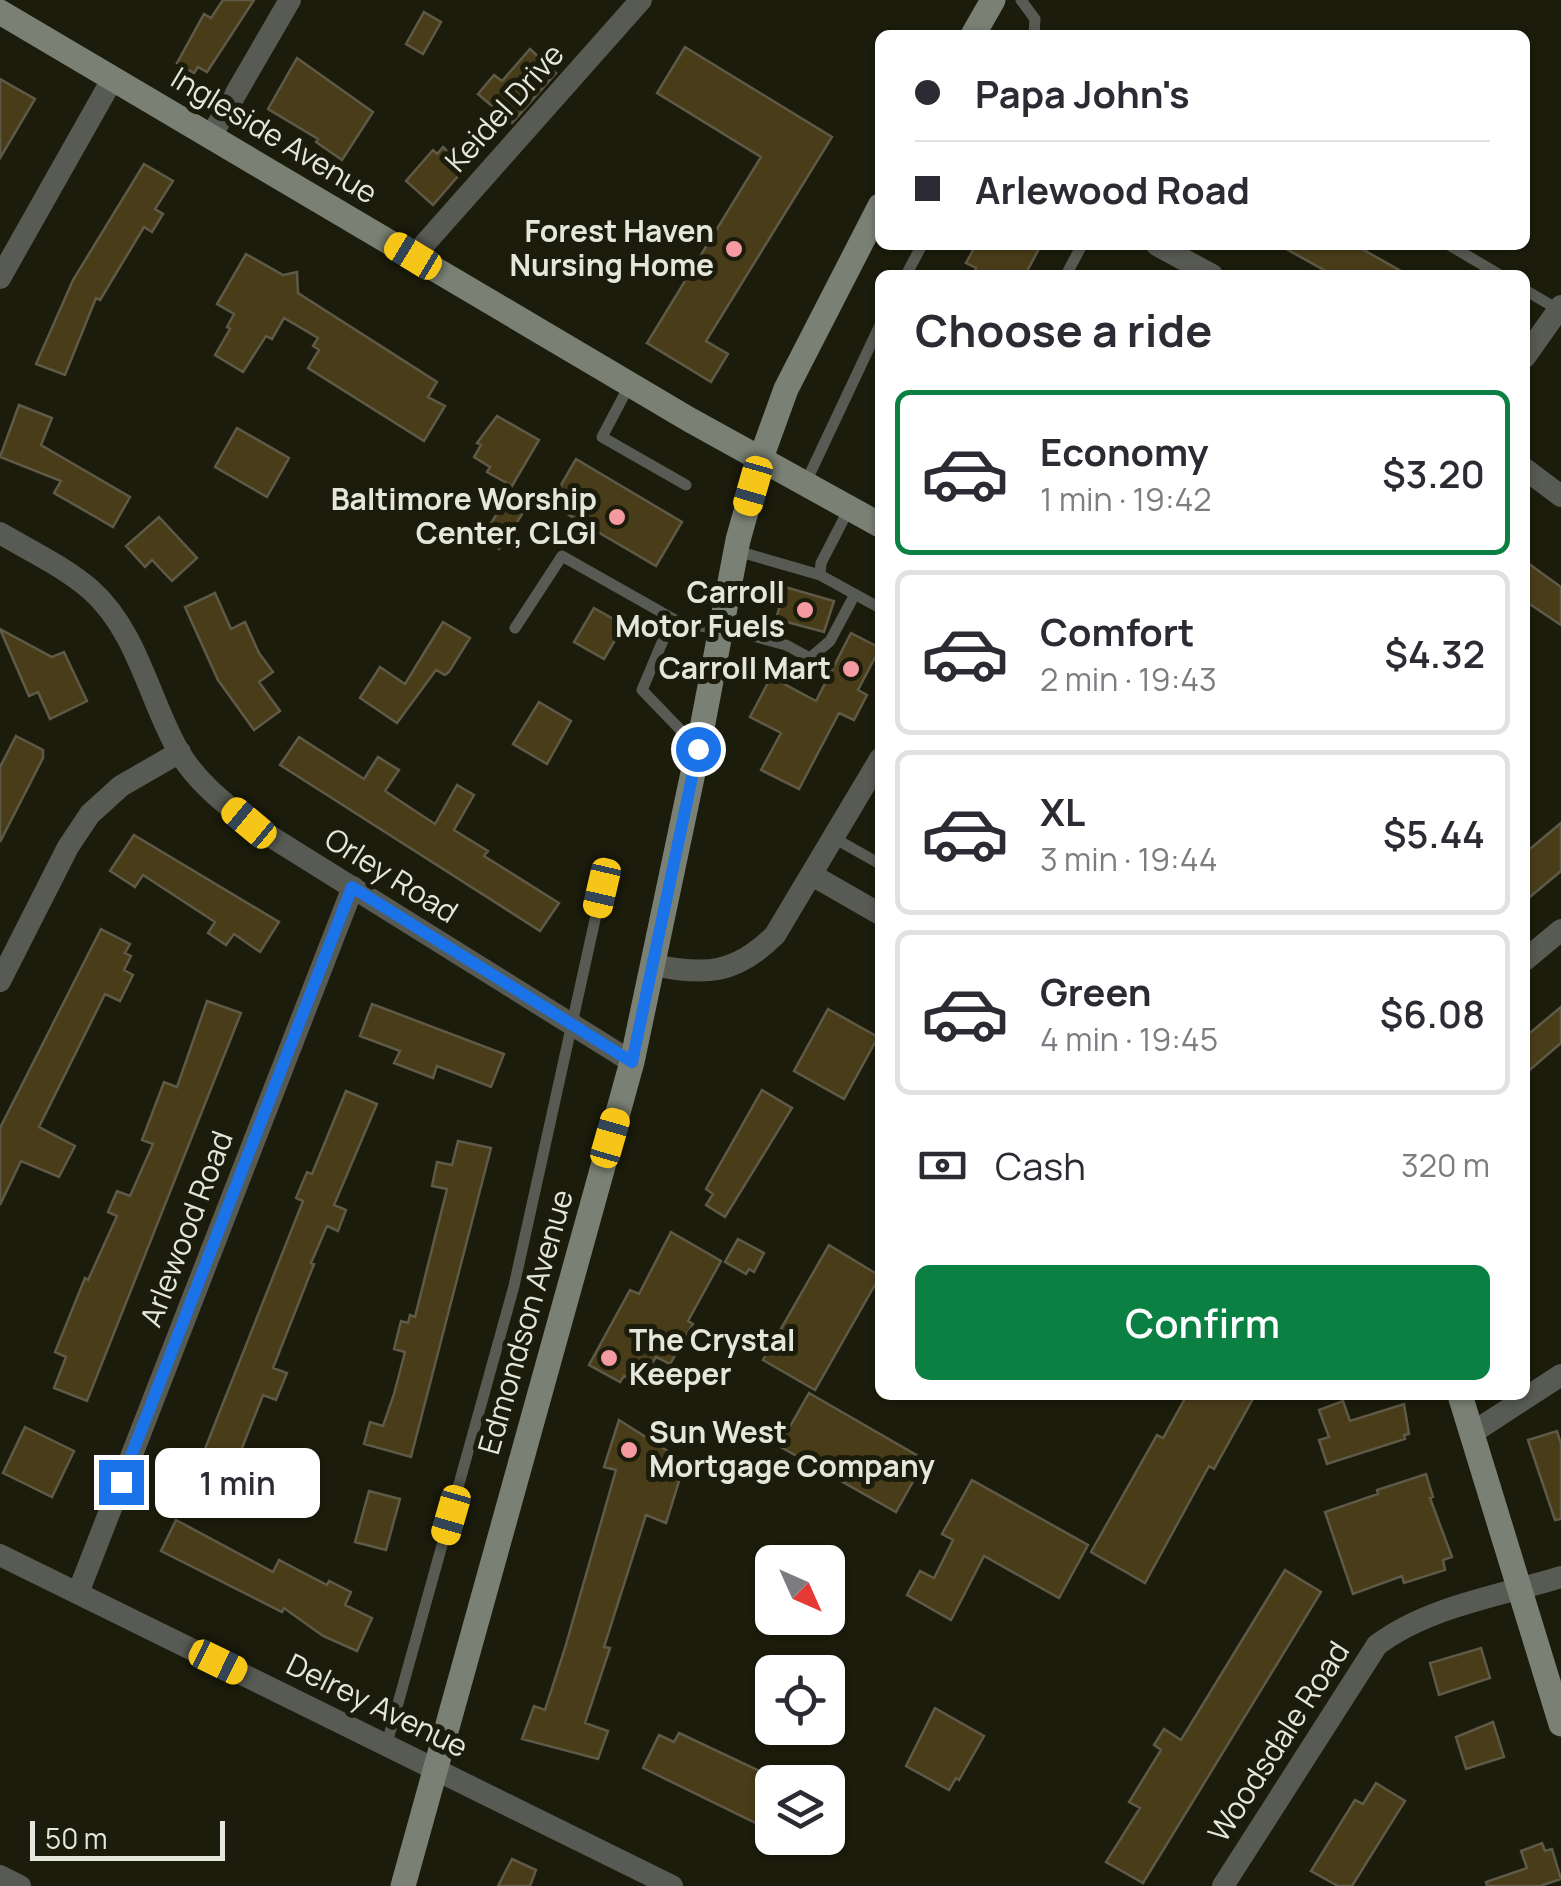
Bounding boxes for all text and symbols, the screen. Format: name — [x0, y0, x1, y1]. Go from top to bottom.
street label: Keidel Drive — [435, 34, 573, 180]
street label: Ingleside Avenue — [164, 57, 386, 213]
text: Papa John's — [975, 67, 1190, 119]
text: Arlewood Road — [975, 163, 1250, 215]
place label: Forest Haven Nursing Home — [509, 210, 714, 285]
car — [380, 228, 446, 284]
marker: Forest Haven Nursing Home — [723, 238, 745, 260]
text: Choose a ride — [915, 299, 1212, 361]
text: Economy — [1040, 425, 1209, 477]
icon: car — [920, 428, 1010, 518]
text: $3.20 — [1382, 447, 1485, 499]
car — [730, 453, 776, 519]
text: 1 min · 19:42 — [1040, 477, 1212, 521]
place label: Baltimore Worship Center, CLGI — [331, 478, 597, 553]
marker: Baltimore Worship Center, CLGI — [606, 506, 628, 528]
place label: Carroll Motor Fuels — [615, 571, 785, 646]
marker: Carroll Motor Fuels — [794, 599, 816, 621]
text: Comfort — [1040, 605, 1194, 657]
icon: car — [920, 608, 1010, 698]
text: $4.32 — [1385, 627, 1485, 679]
place label: Carroll Mart — [659, 647, 831, 688]
text: 2 min · 19:43 — [1040, 657, 1217, 701]
marker: Carroll Mart — [840, 658, 862, 680]
route start — [676, 727, 721, 772]
text: XL — [1040, 785, 1085, 837]
icon: car — [920, 788, 1010, 878]
car — [216, 792, 282, 854]
text: $5.44 — [1383, 807, 1485, 859]
street label: Orley Road — [317, 818, 466, 932]
text: 3 min · 19:44 — [1040, 837, 1218, 881]
car — [581, 855, 623, 921]
text: Green — [1040, 965, 1152, 1017]
icon: car — [920, 968, 1010, 1058]
text: $6.08 — [1380, 987, 1485, 1039]
text: 4 min · 19:45 — [1040, 1017, 1218, 1061]
car — [587, 1105, 633, 1171]
street label: Arlewood Road — [129, 1125, 242, 1332]
icon: cash — [915, 1138, 970, 1193]
text: Cash — [995, 1139, 1086, 1191]
text: 320 m — [1401, 1143, 1490, 1187]
street label: Edmondson Avenue — [467, 1184, 582, 1459]
button: Confirm — [915, 1265, 1490, 1380]
place label: The Crystal Keeper — [629, 1319, 795, 1394]
marker: The Crystal Keeper — [598, 1347, 620, 1369]
place label: Sun West Mortgage Company — [649, 1411, 935, 1486]
marker: Sun West Mortgage Company — [618, 1439, 640, 1461]
callout: 1 min — [156, 1447, 321, 1517]
route end — [99, 1460, 144, 1505]
text: 1 min — [199, 1461, 276, 1505]
car — [428, 1482, 474, 1548]
north arrow — [755, 1545, 845, 1635]
map controls — [755, 1545, 845, 1855]
street label: Woodsdale Road — [1198, 1633, 1358, 1849]
car — [184, 1635, 252, 1689]
street label: Delrey Avenue — [280, 1643, 475, 1766]
button: locate — [755, 1655, 845, 1745]
button: layers — [755, 1765, 845, 1855]
scale bar — [30, 1816, 225, 1860]
text: 50 m — [45, 1819, 108, 1857]

